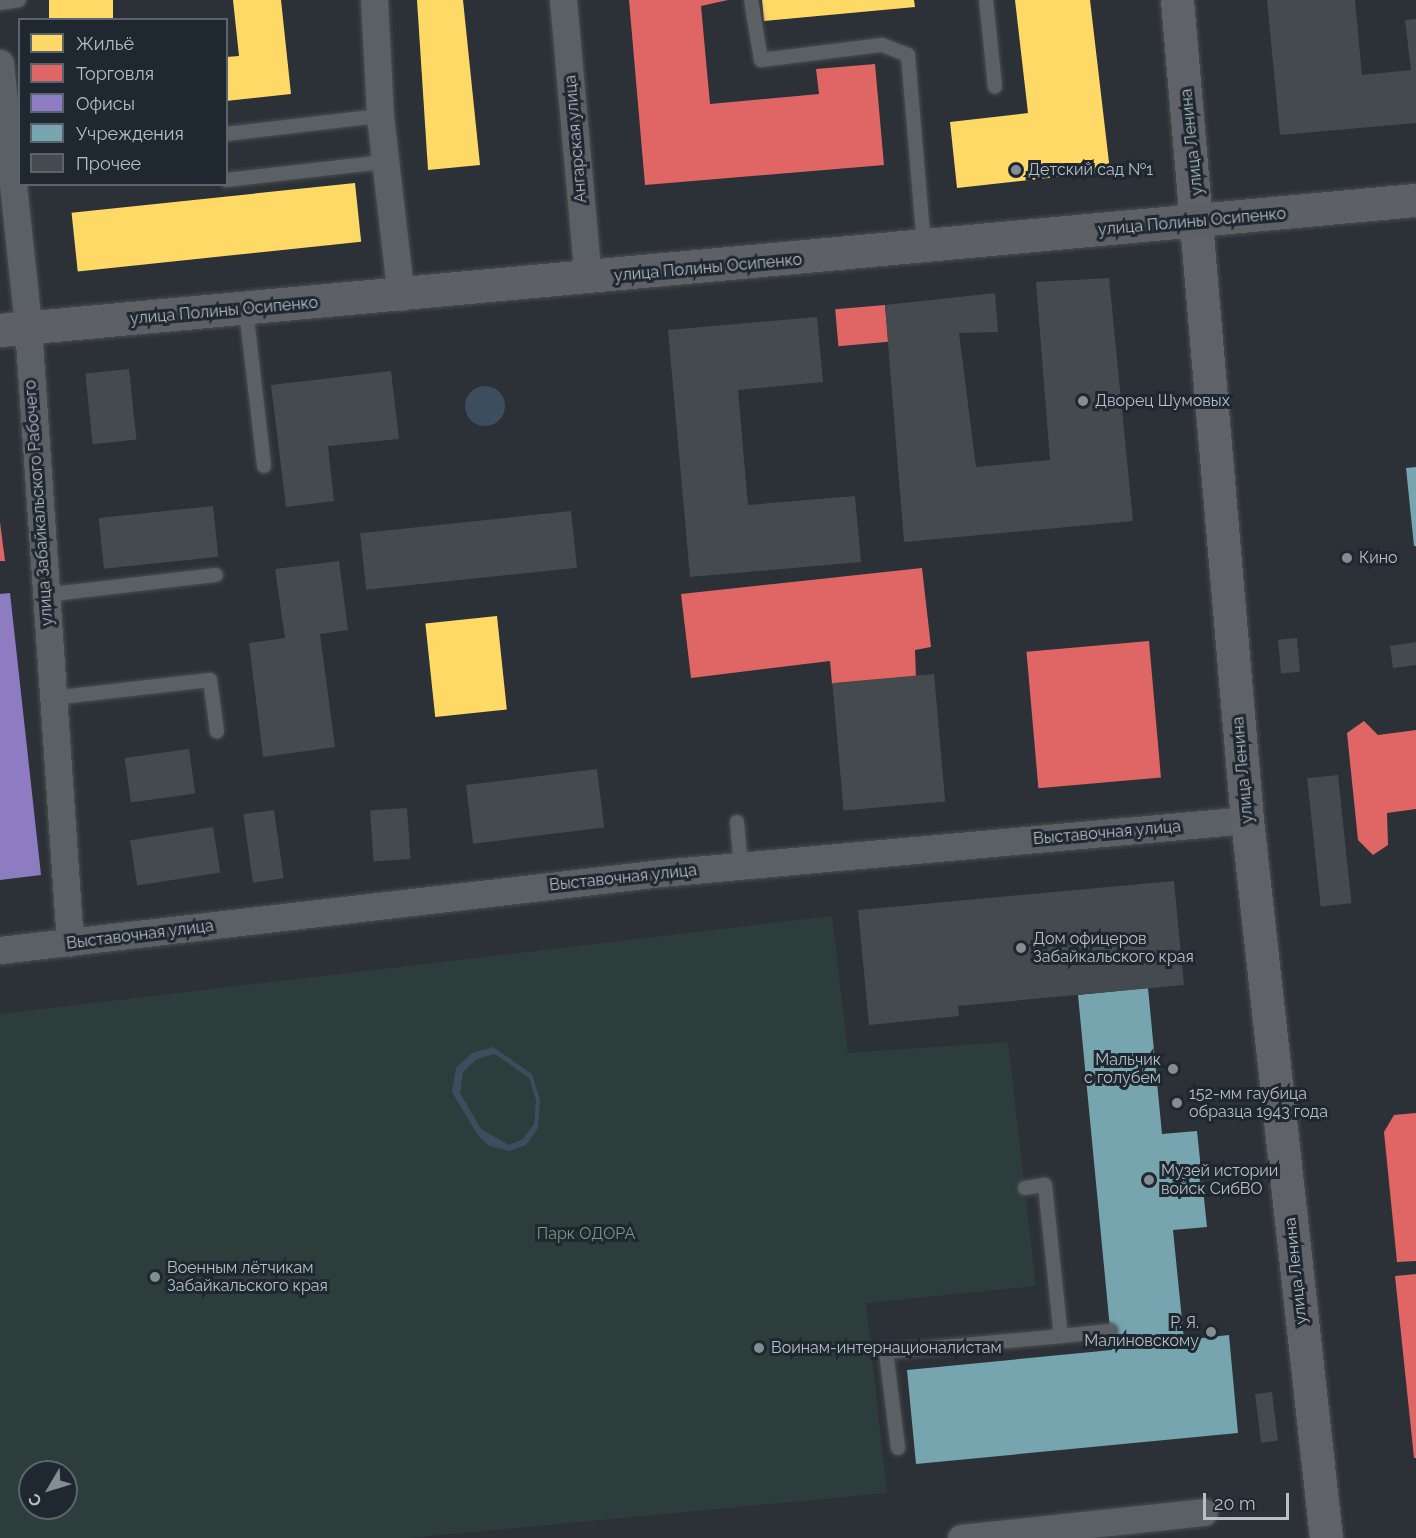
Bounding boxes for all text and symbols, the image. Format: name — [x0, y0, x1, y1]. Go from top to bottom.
legend — [18, 18, 228, 186]
text: Жильё — [76, 33, 134, 54]
text: Торговля — [76, 63, 154, 84]
street label: Ангарская улица — [561, 74, 591, 204]
street label: улица Ленина — [1177, 88, 1207, 196]
text: Офисы — [76, 93, 135, 114]
text: Учреждения — [76, 123, 184, 144]
text: Прочее — [76, 153, 141, 174]
place label: Детский сад №1 — [1028, 160, 1153, 180]
marker: Детский сад №1 — [1009, 163, 1023, 177]
street label: улица Полины Осипенко — [1097, 204, 1287, 240]
street label: улица Полины Осипенко — [613, 250, 803, 286]
street label: улица Полины Осипенко — [129, 293, 319, 329]
street label: улица Забайкальского Рабочего — [21, 379, 57, 627]
place label: Дворец Шумовых — [1095, 391, 1230, 411]
marker: Дворец Шумовых — [1076, 394, 1090, 408]
place label: Кино — [1359, 548, 1397, 568]
marker: Кино — [1340, 551, 1354, 565]
street label: улица Ленина — [1229, 716, 1257, 824]
street label: Выставочная улица — [1032, 817, 1182, 849]
street label: Выставочная улица — [548, 861, 698, 895]
street label: Выставочная улица — [65, 916, 215, 954]
place label: Дом офицеров Забайкальского края — [1033, 929, 1194, 967]
marker: Дом офицеров Забайкальского края — [1014, 941, 1028, 955]
place label: Мальчик с голубем — [1084, 1050, 1161, 1088]
marker: Мальчик с голубем — [1166, 1062, 1180, 1076]
place label: 152-мм гаубица образца 1943 года — [1189, 1084, 1328, 1122]
marker: 152-мм гаубица образца 1943 года — [1170, 1096, 1184, 1110]
place label: Музей истории войск СибВО — [1161, 1161, 1278, 1199]
marker: Музей истории войск СибВО — [1142, 1173, 1156, 1187]
street label: улица Ленина — [1281, 1217, 1311, 1325]
park label: Парк ОДОРА — [537, 1224, 635, 1244]
place label: Военным лётчикам Забайкальского края — [167, 1258, 328, 1296]
marker: Военным лётчикам Забайкальского края — [148, 1270, 162, 1284]
place label: Р. Я. Малиновскому — [1084, 1313, 1199, 1351]
marker: Р. Я. Малиновскому — [1204, 1325, 1218, 1339]
place label: Воинам-интернационалистам — [771, 1338, 1002, 1358]
marker: Воинам-интернационалистам — [752, 1341, 766, 1355]
north arrow — [18, 1460, 78, 1520]
scale bar — [1206, 1481, 1292, 1519]
text: С — [24, 1490, 46, 1510]
text: 20 m — [1214, 1493, 1256, 1514]

